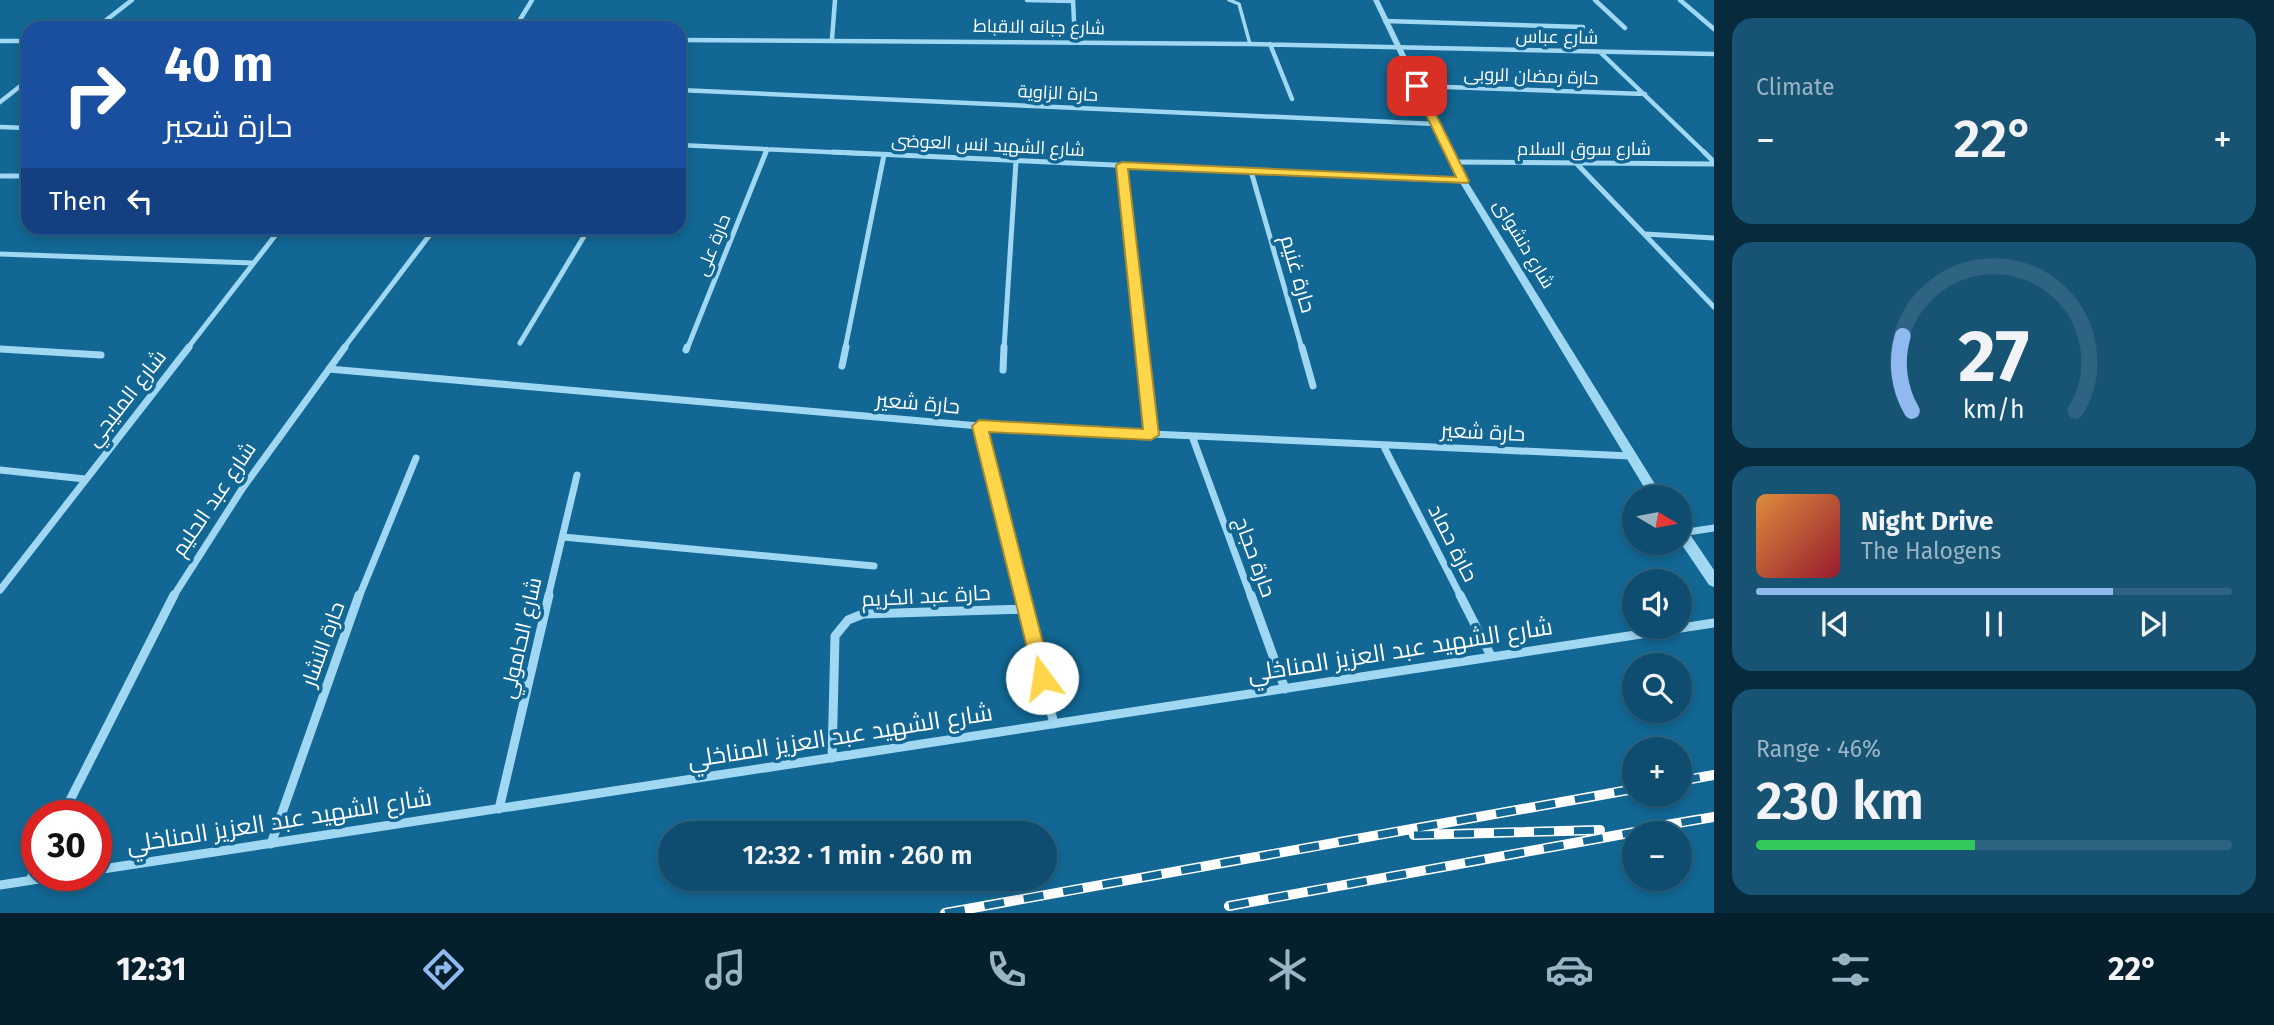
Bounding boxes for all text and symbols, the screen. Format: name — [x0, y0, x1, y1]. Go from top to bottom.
street label: شارع جبانه الاقباط — [973, 15, 1105, 40]
street label: شارع عباس — [1515, 25, 1599, 50]
text: 40 m — [164, 35, 273, 94]
icon: right — [49, 49, 140, 140]
pin — [1387, 56, 1447, 116]
street label: حارة رمضان الروبى — [1463, 63, 1599, 89]
icon: arrive — [1398, 67, 1436, 105]
text: Climate — [1756, 73, 1835, 101]
street label: حارة الزاوية — [1017, 80, 1099, 106]
text: حارة شعير — [164, 107, 293, 145]
text: 22° — [1954, 108, 2034, 171]
text: − — [1756, 117, 1775, 163]
text: + — [2213, 117, 2232, 163]
street label: شارع الشهيد انس العوضى — [891, 129, 1085, 162]
street label: شارع سوق السلام — [1517, 138, 1651, 161]
icon: left — [121, 182, 159, 220]
text: Then — [49, 186, 107, 217]
street label: شارع دنشواى — [1488, 195, 1559, 293]
street label: حارة على — [691, 211, 735, 279]
street label: حارة غنيم — [1274, 232, 1321, 316]
text: 27 — [1959, 313, 2029, 400]
street label: شارع المليجي — [80, 344, 174, 453]
street label: حارة شعير — [874, 386, 961, 420]
text: km/h — [1963, 394, 2025, 424]
street label: حارة شعير — [1439, 417, 1526, 447]
street label: شارع عبد الحليم — [166, 437, 263, 562]
north arrow — [1622, 485, 1692, 555]
map controls — [1622, 485, 1692, 891]
street label: حارة حماد — [1422, 500, 1484, 586]
text: Night Drive — [1861, 506, 1993, 537]
street label: حارة حجاج — [1227, 513, 1282, 601]
text: The Halogens — [1861, 537, 2001, 565]
button: sound — [1622, 569, 1692, 639]
street label: شارع الحامولي — [494, 575, 550, 702]
street label: حارة عبد الكريم — [861, 580, 991, 613]
street label: حارة النشار — [295, 598, 350, 691]
icon: previous — [1816, 605, 1854, 643]
icon: pause — [1975, 605, 2013, 643]
icon: next — [2134, 605, 2172, 643]
street label: شارع الشهيد عبد العزيز المناخلي — [1245, 612, 1555, 693]
position arrow — [1005, 641, 1079, 715]
button: search — [1622, 653, 1692, 723]
street label: شارع الشهيد عبد العزيز المناخلي — [685, 698, 995, 779]
text: Range · 46% — [1756, 735, 1881, 763]
button: + — [1622, 737, 1692, 807]
text: 230 km — [1756, 770, 1924, 833]
street label: شارع الشهيد عبد العزيز المناخلي — [124, 783, 434, 864]
speed limit sign: 30 — [21, 800, 112, 891]
button: − — [1622, 821, 1692, 891]
text: 12:32 · 1 min · 260 m — [743, 840, 972, 871]
icon: directions — [419, 945, 468, 994]
icon: music — [701, 945, 750, 994]
icon: phone — [982, 945, 1031, 994]
icon: climate — [1263, 945, 1312, 994]
icon: car — [1545, 945, 1594, 994]
icon: filters — [1826, 945, 1875, 994]
text: 12:31 — [116, 950, 187, 988]
text: 22° — [2108, 950, 2158, 988]

